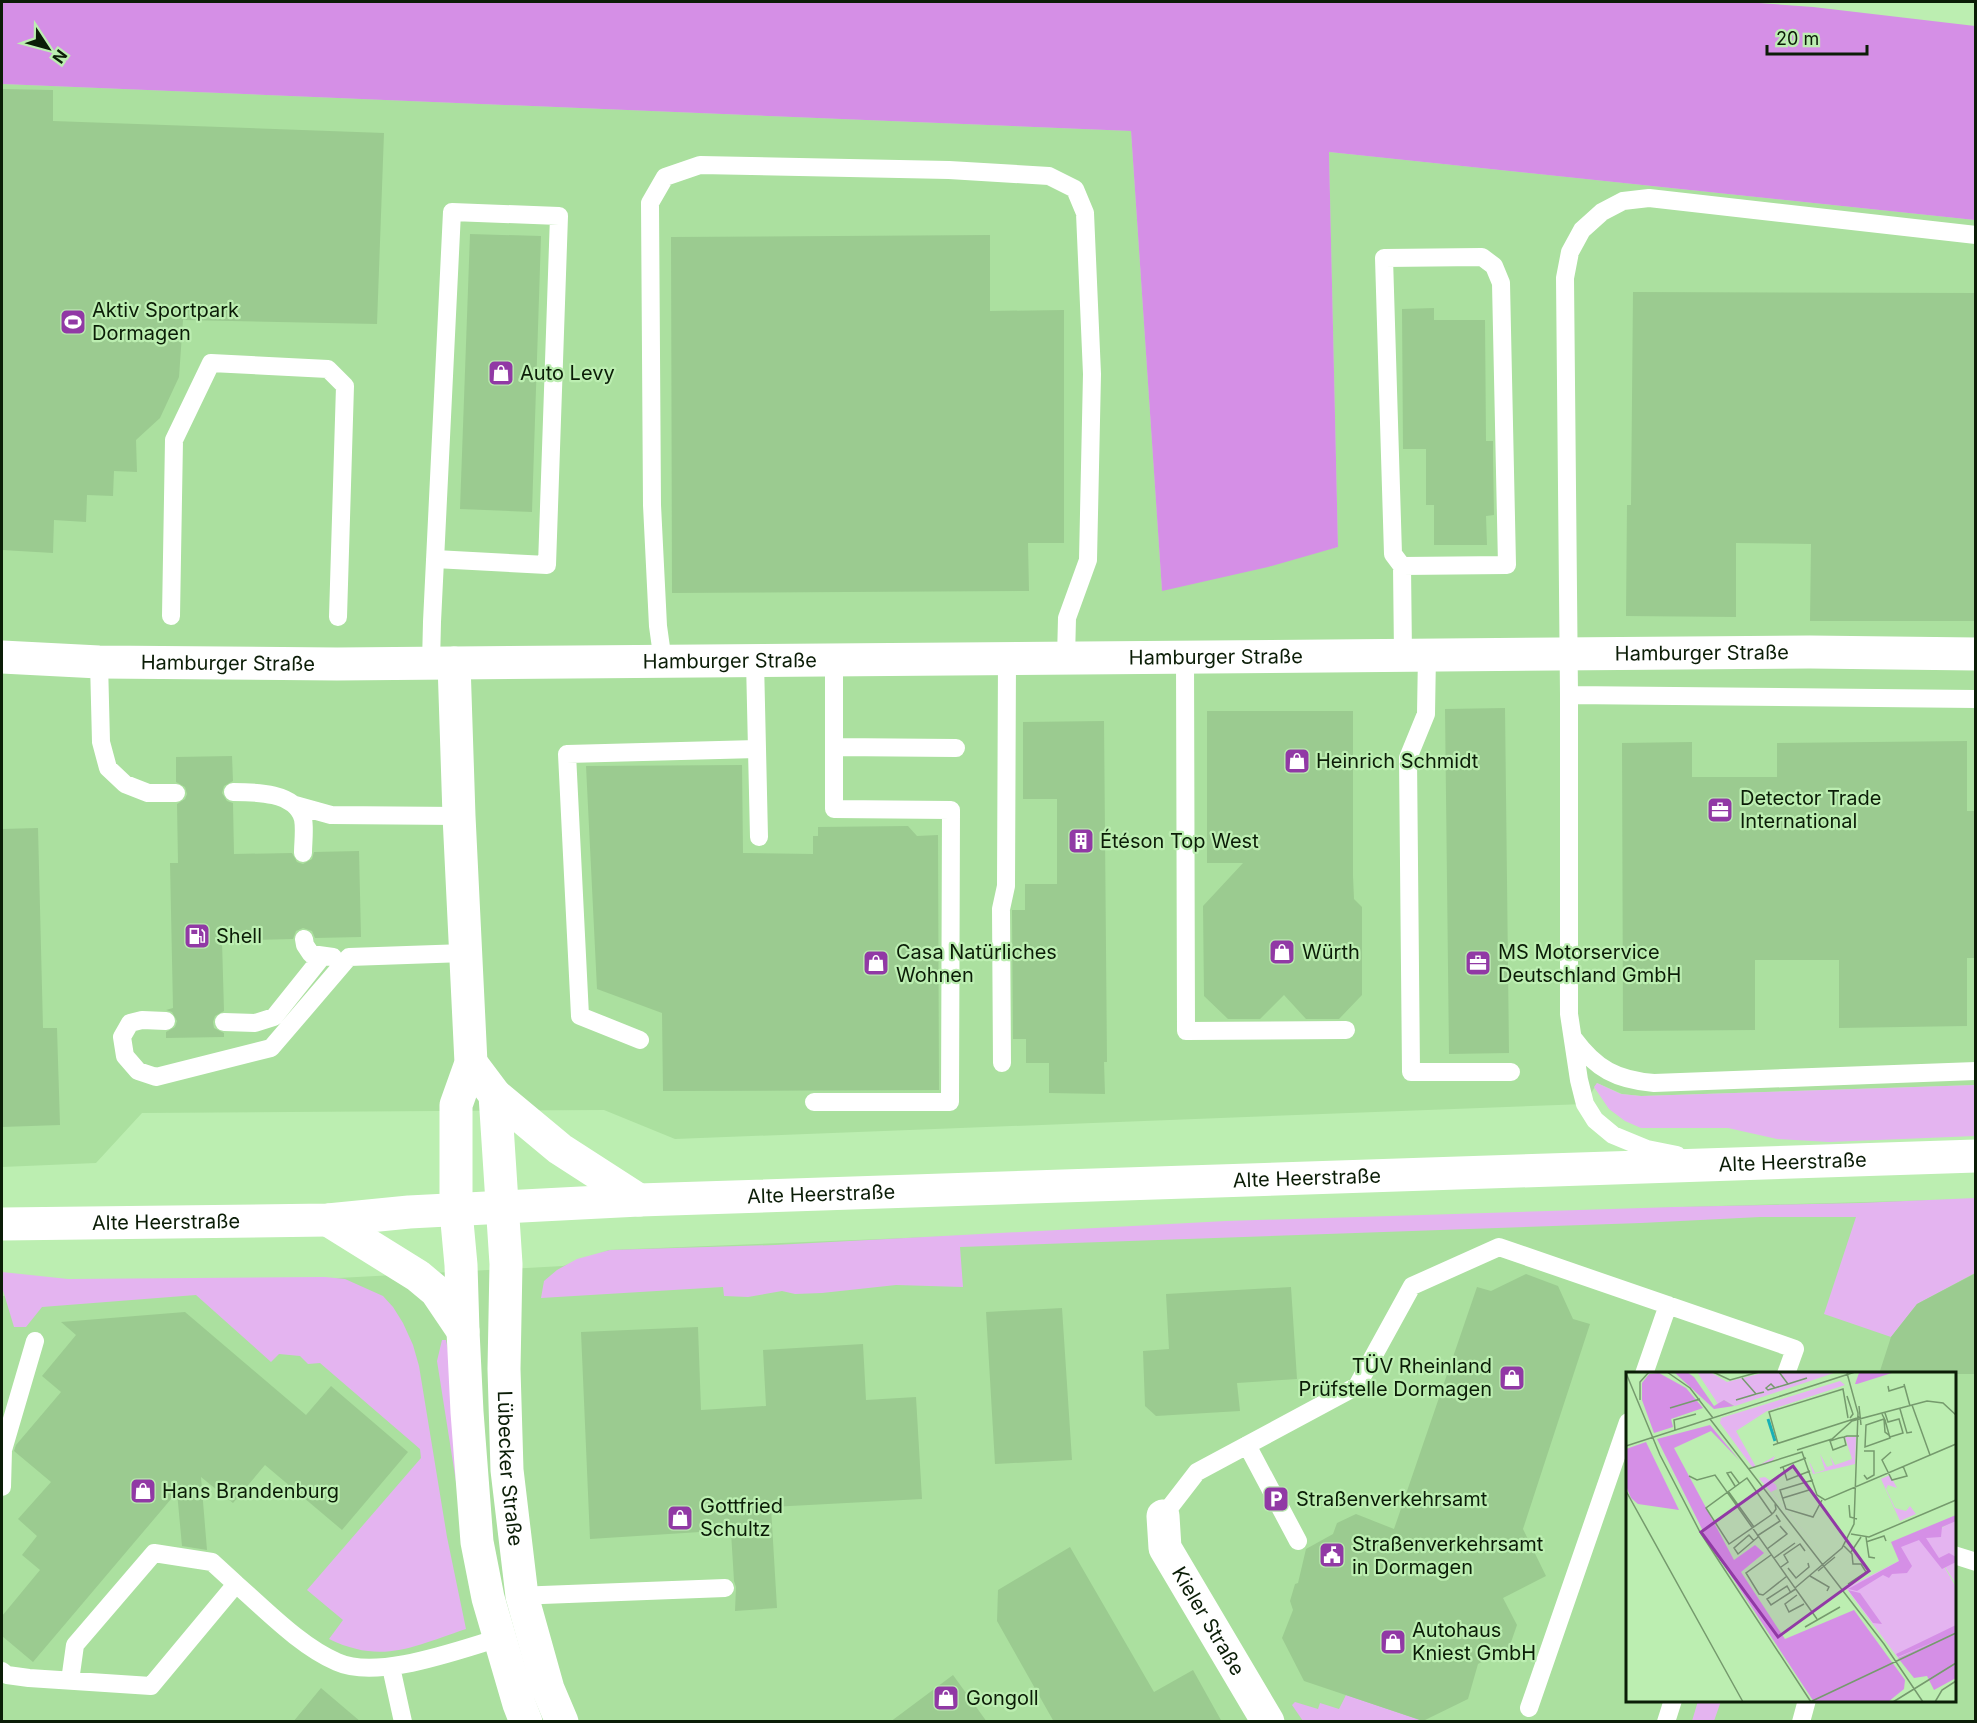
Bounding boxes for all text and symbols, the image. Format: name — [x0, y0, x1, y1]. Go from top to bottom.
north arrow — [18, 18, 78, 78]
scale bar — [1767, 18, 1868, 56]
text: 20 m — [1776, 28, 1819, 49]
text: N — [48, 46, 72, 68]
place label: Aktiv Sportpark Dormagen — [92, 298, 239, 345]
sports icon: Aktiv Sportpark Dormagen — [58, 307, 88, 337]
shop icon: Auto Levy — [486, 358, 516, 388]
place label: Auto Levy — [520, 361, 615, 385]
street label: Hamburger Straße — [1615, 640, 1789, 666]
street label: Hamburger Straße — [1129, 644, 1303, 670]
street label: Hamburger Straße — [643, 648, 817, 674]
street label: Hamburger Straße — [141, 650, 315, 676]
shop icon: Heinrich Schmidt — [1282, 746, 1312, 776]
place label: Heinrich Schmidt — [1316, 749, 1479, 773]
place label: Detector Trade International — [1740, 786, 1881, 833]
office icon: Detector Trade International — [1705, 795, 1735, 825]
building icon: Étéson Top West — [1066, 826, 1096, 856]
place label: Étéson Top West — [1100, 828, 1259, 853]
fuel station icon: Shell — [182, 921, 212, 951]
place label: Shell — [216, 924, 262, 948]
shop icon: Würth — [1267, 937, 1297, 967]
place label: Casa Natürliches Wohnen — [896, 940, 1057, 987]
place label: Würth — [1302, 940, 1360, 964]
place label: MS Motorservice Deutschland GmbH — [1498, 940, 1681, 987]
shop icon: Casa Natürliches Wohnen — [861, 948, 891, 978]
office icon: MS Motorservice Deutschland GmbH — [1463, 948, 1493, 978]
street label: Alte Heerstraße — [1718, 1148, 1867, 1176]
street label: Alte Heerstraße — [1232, 1164, 1381, 1192]
street label: Alte Heerstraße — [747, 1180, 896, 1208]
street label: Alte Heerstraße — [92, 1209, 240, 1235]
place label: TÜV Rheinland Prüfstelle Dormagen — [1299, 1354, 1492, 1401]
shop icon: TÜV Rheinland Prüfstelle Dormagen — [1497, 1363, 1527, 1393]
inset map — [1626, 1372, 1956, 1702]
street label: Lübecker Straße — [493, 1390, 528, 1547]
shop icon: Hans Brandenburg — [128, 1476, 158, 1506]
place label: Hans Brandenburg — [162, 1479, 339, 1503]
parking icon: Straßenverkehrsamt — [1261, 1484, 1291, 1514]
place label: Straßenverkehrsamt — [1296, 1487, 1488, 1511]
place label: Gottfried Schultz — [700, 1494, 783, 1541]
shop icon: Gottfried Schultz — [665, 1503, 695, 1533]
place label: Straßenverkehrsamt in Dormagen — [1352, 1532, 1544, 1579]
public building icon: Straßenverkehrsamt in Dormagen — [1317, 1540, 1347, 1570]
street label: Kieler Straße — [1167, 1562, 1250, 1680]
place label: Autohaus Kniest GmbH — [1412, 1618, 1536, 1665]
shop icon: Autohaus Kniest GmbH — [1378, 1627, 1408, 1657]
shop icon: Gongoll — [931, 1683, 961, 1713]
place label: Gongoll — [966, 1686, 1039, 1710]

